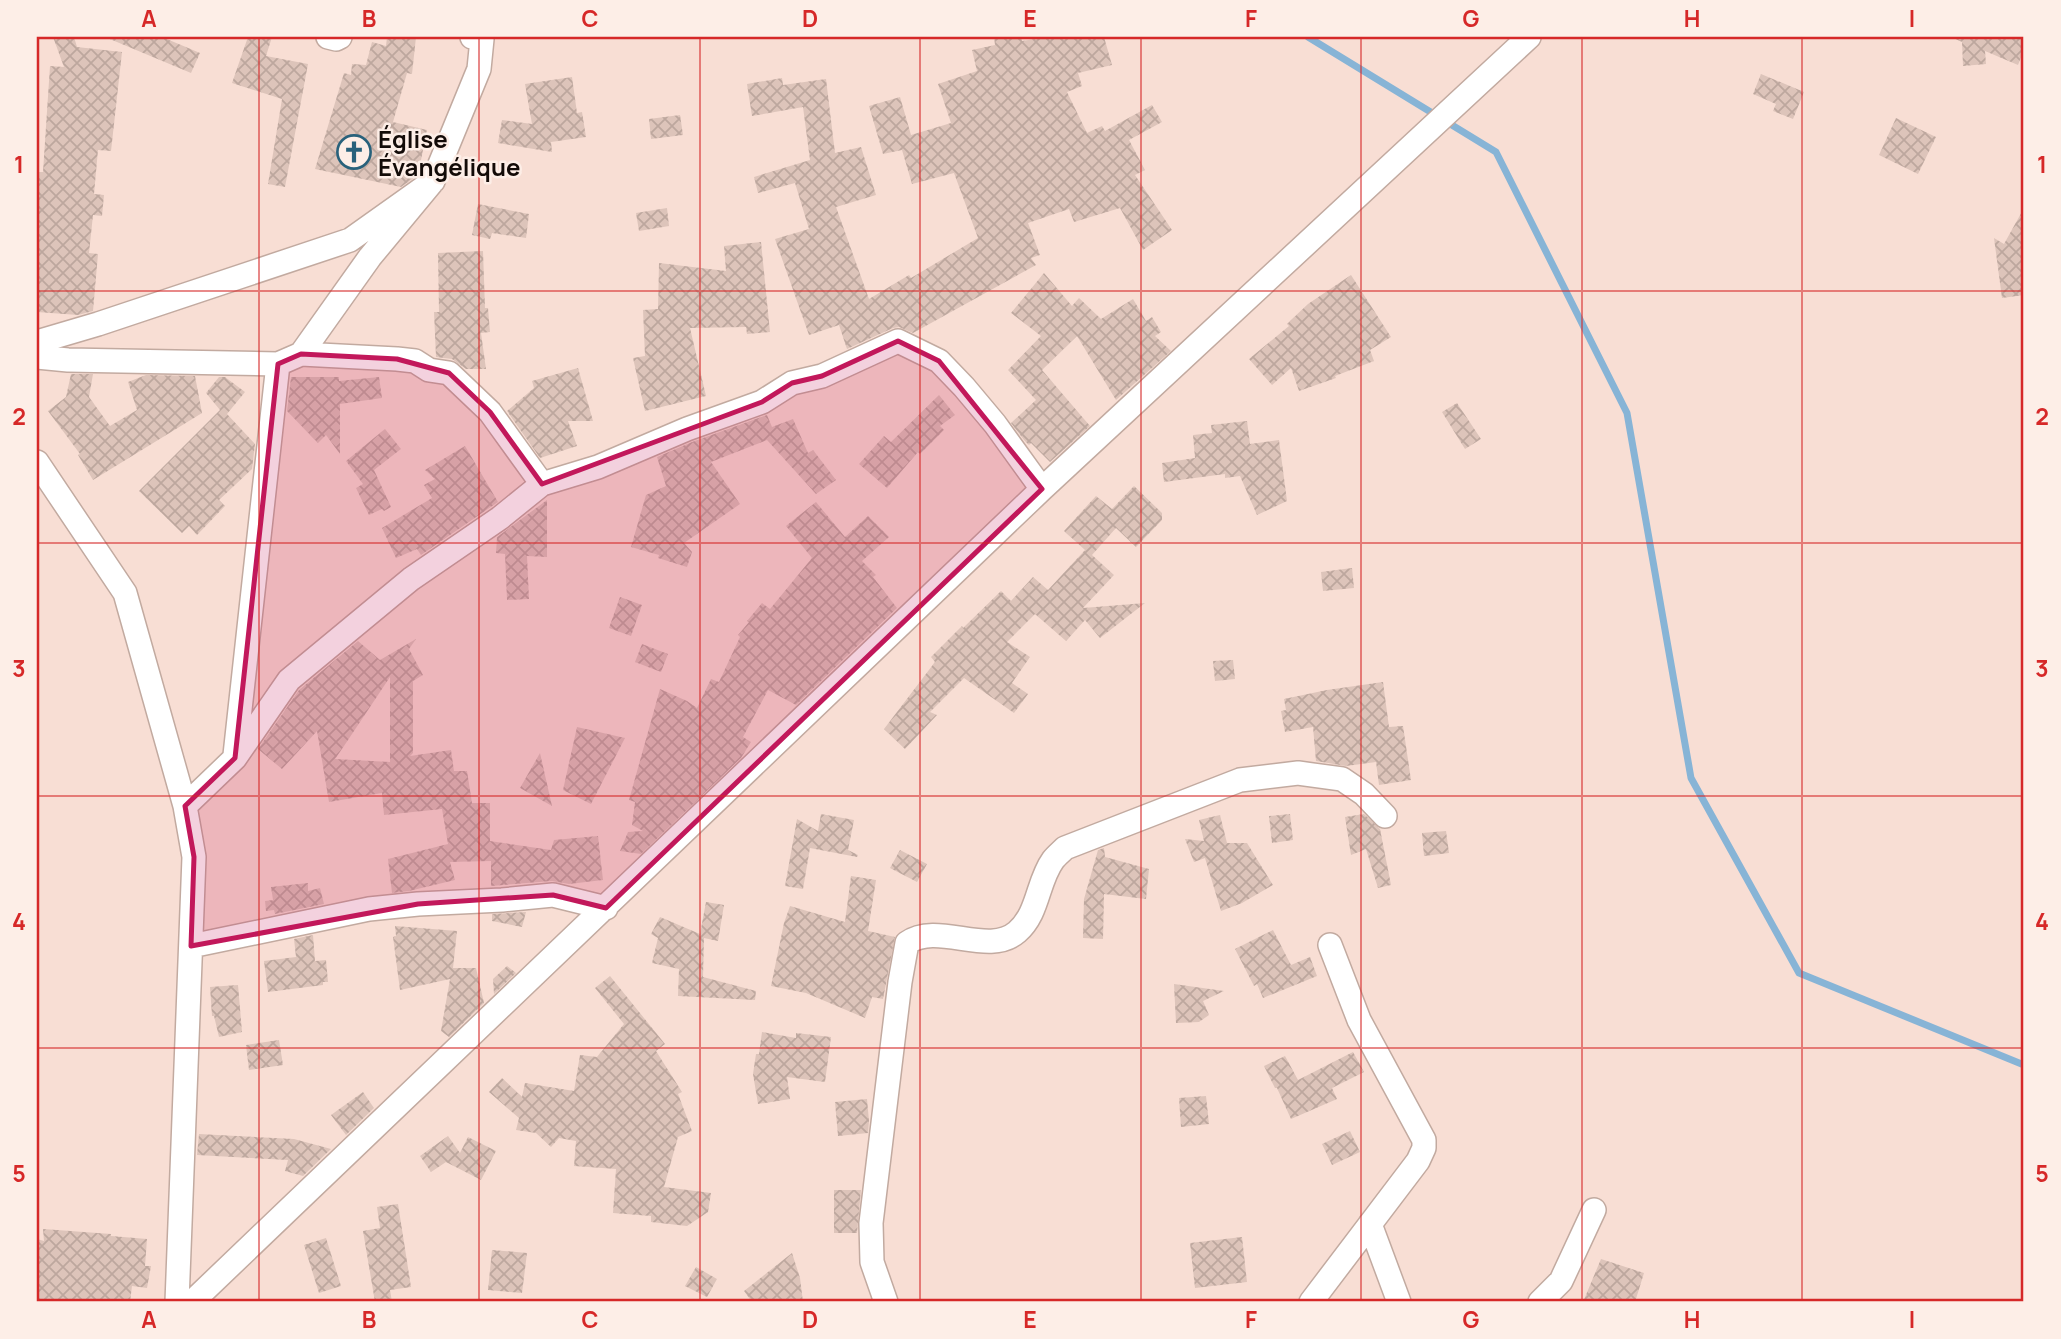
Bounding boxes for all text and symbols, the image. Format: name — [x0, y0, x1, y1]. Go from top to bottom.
text: A — [141, 2, 157, 34]
text: B — [362, 2, 376, 34]
text: C — [582, 2, 599, 34]
text: D — [802, 2, 818, 34]
text: E — [1023, 2, 1037, 34]
text: F — [1245, 2, 1257, 34]
text: G — [1463, 2, 1480, 34]
text: H — [1684, 2, 1700, 34]
text: I — [1909, 2, 1915, 34]
place label: Église Évangélique — [378, 122, 520, 183]
church icon: Église Évangélique — [335, 133, 373, 171]
text: 1 — [14, 148, 24, 180]
text: 1 — [2037, 148, 2047, 180]
text: 2 — [12, 400, 26, 432]
text: 2 — [2035, 400, 2049, 432]
text: 3 — [12, 652, 26, 684]
text: 3 — [2035, 652, 2049, 684]
text: 4 — [12, 905, 26, 937]
text: 4 — [2035, 905, 2049, 937]
text: 5 — [12, 1157, 26, 1189]
text: 5 — [2035, 1157, 2049, 1189]
text: A — [141, 1303, 157, 1335]
text: B — [362, 1303, 376, 1335]
text: C — [582, 1303, 599, 1335]
text: D — [802, 1303, 818, 1335]
text: E — [1023, 1303, 1037, 1335]
text: F — [1245, 1303, 1257, 1335]
text: G — [1463, 1303, 1480, 1335]
text: H — [1684, 1303, 1700, 1335]
text: I — [1909, 1303, 1915, 1335]

